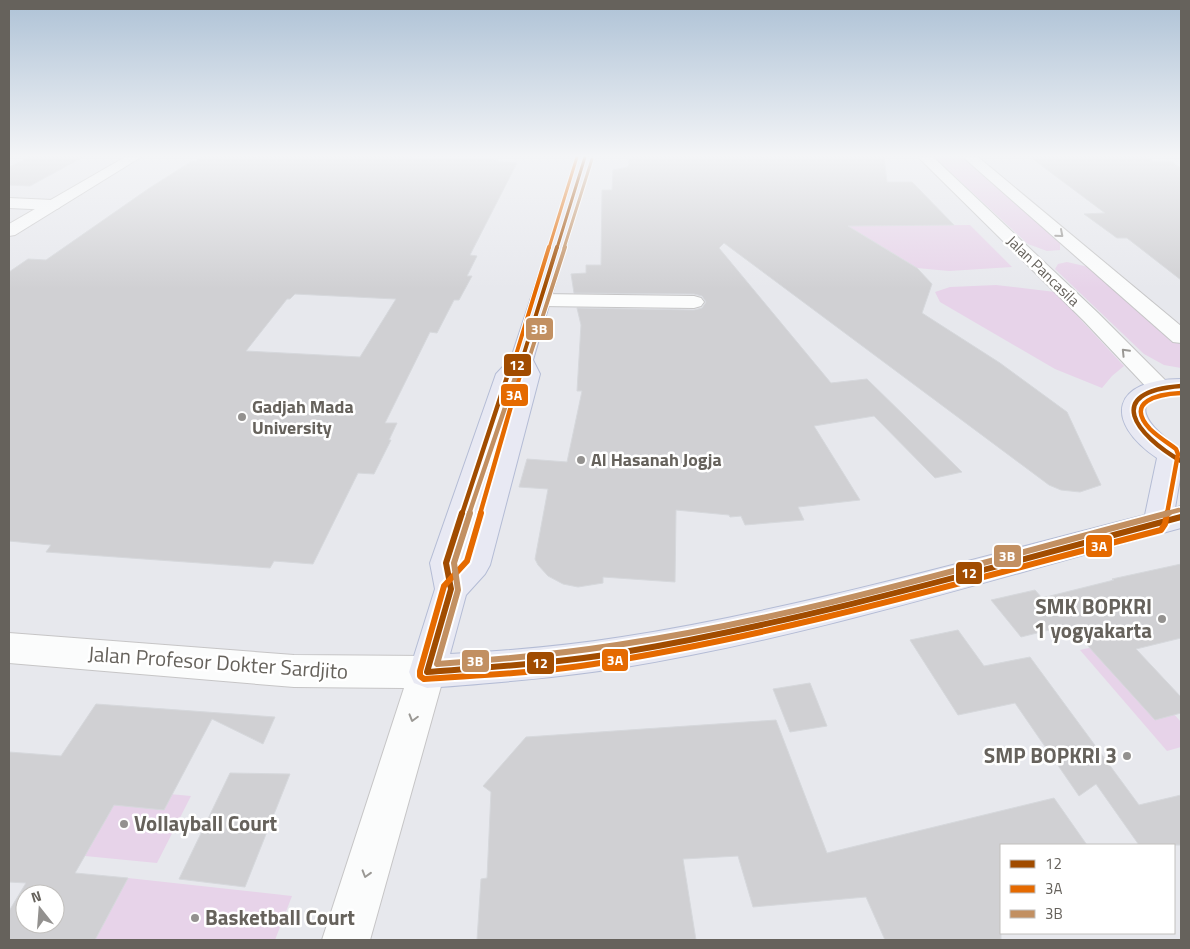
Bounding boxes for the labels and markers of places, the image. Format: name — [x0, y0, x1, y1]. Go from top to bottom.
place label: Gadjah Mada University — [252, 393, 354, 441]
marker: Gadjah Mada University — [236, 411, 248, 423]
place label: Al Hasanah Jogja — [591, 446, 722, 473]
marker: Al Hasanah Jogja — [575, 454, 587, 466]
place label: SMK BOPKRI 1 yogyakarta — [1034, 590, 1152, 646]
marker: SMK BOPKRI 1 yogyakarta — [1156, 613, 1168, 625]
place label: SMP BOPKRI 3 — [984, 739, 1117, 771]
marker: SMP BOPKRI 3 — [1121, 750, 1133, 762]
place label: Vollayball Court — [134, 807, 278, 839]
marker: Vollayball Court — [118, 818, 130, 830]
place label: Basketball Court — [205, 901, 355, 933]
marker: Basketball Court — [189, 912, 201, 924]

